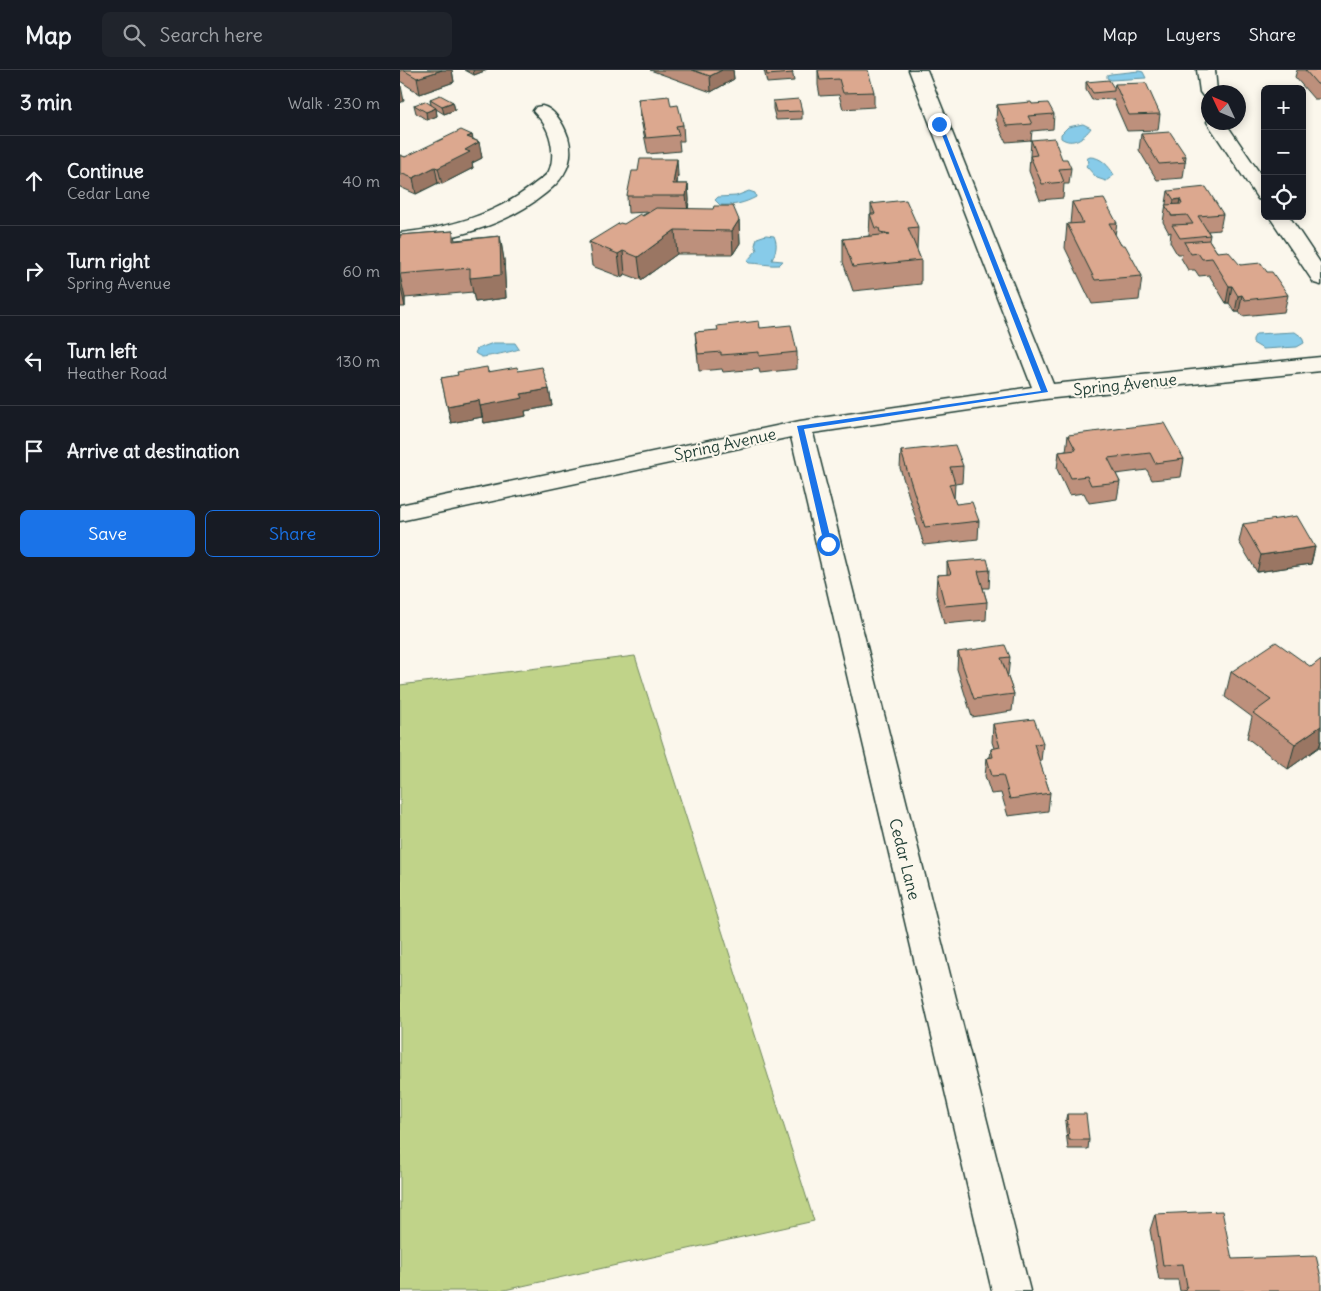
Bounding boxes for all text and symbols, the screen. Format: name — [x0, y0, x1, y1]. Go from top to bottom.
search box — [102, 12, 452, 57]
text: Map — [25, 20, 72, 50]
icon: search — [120, 21, 148, 49]
text: Search here — [160, 23, 263, 47]
text: Map — [1102, 23, 1137, 46]
text: Layers — [1165, 23, 1221, 46]
text: Share — [1249, 23, 1296, 46]
north arrow — [1201, 85, 1246, 130]
map controls — [1261, 85, 1306, 220]
button: + — [1261, 85, 1306, 130]
text: 3 min — [20, 89, 72, 116]
text: Walk · 230 m — [288, 93, 380, 113]
route end — [928, 113, 951, 136]
button: − — [1261, 130, 1306, 175]
text: Continue — [67, 159, 144, 183]
icon: ahead — [20, 167, 48, 195]
text: 40 m — [342, 171, 380, 191]
button: locate — [1261, 175, 1306, 220]
text: Cedar Lane — [67, 183, 150, 203]
text: Turn right — [67, 249, 150, 273]
icon: right — [20, 257, 48, 285]
text: 60 m — [342, 261, 380, 281]
text: Spring Avenue — [67, 273, 171, 293]
text: Turn left — [67, 339, 137, 363]
icon: left — [20, 347, 48, 375]
text: 130 m — [336, 351, 380, 371]
text: Heather Road — [67, 363, 167, 383]
street label: Spring Avenue — [1072, 369, 1178, 399]
street label: Spring Avenue — [672, 423, 778, 465]
icon: arrive — [20, 437, 48, 465]
text: Arrive at destination — [67, 439, 240, 463]
button: Save — [20, 510, 195, 557]
button: Share — [205, 510, 380, 557]
route start — [817, 533, 840, 556]
street label: Cedar Lane — [885, 816, 925, 902]

